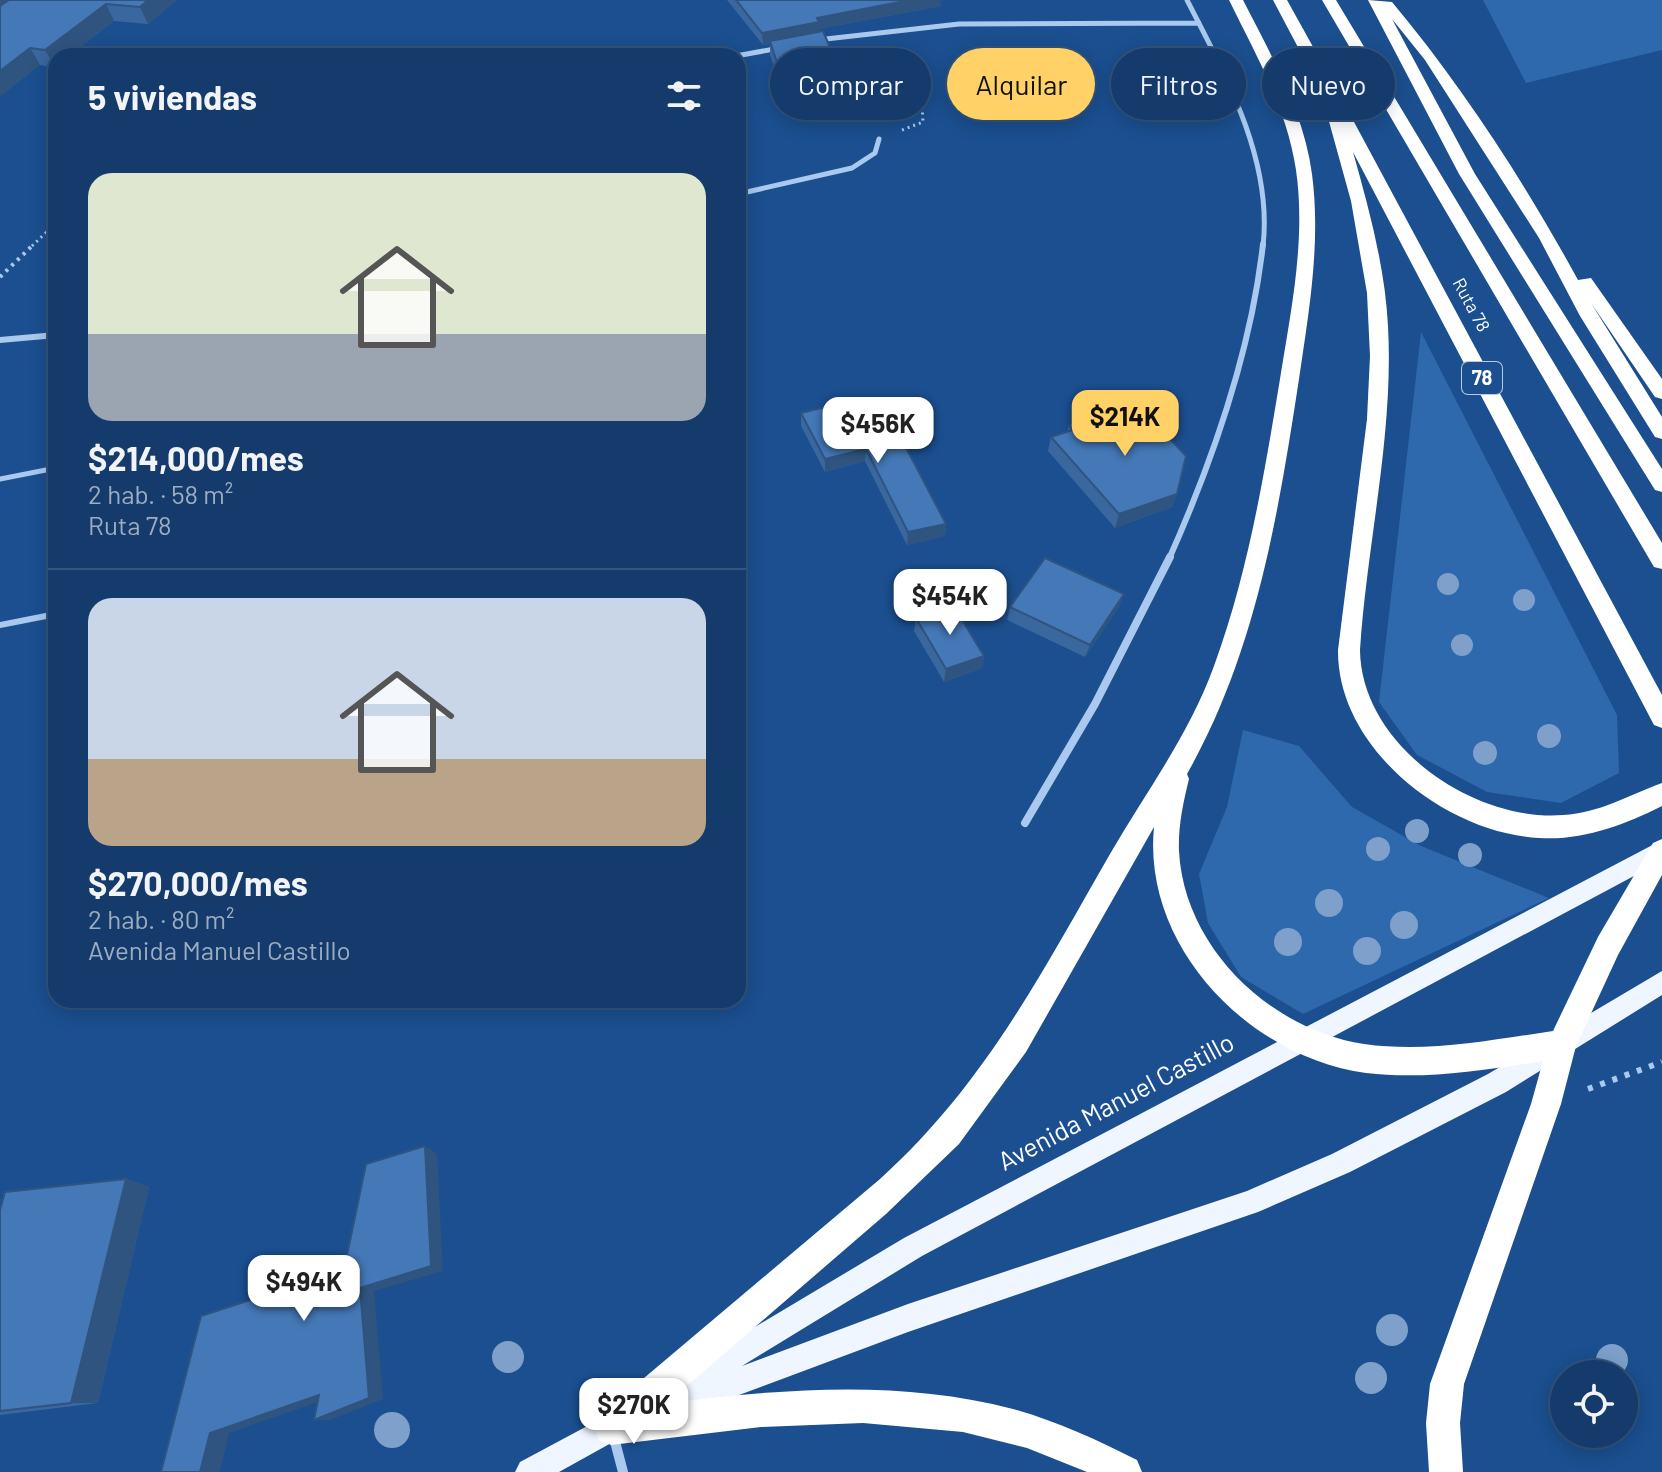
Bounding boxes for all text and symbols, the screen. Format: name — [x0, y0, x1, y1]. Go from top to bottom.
chip: Comprar — [770, 48, 931, 120]
chip: Alquilar — [947, 48, 1095, 120]
chip: Filtros — [1111, 48, 1246, 120]
chip: Nuevo — [1262, 48, 1395, 120]
icon: filters — [662, 74, 706, 118]
text: 5 viviendas — [88, 76, 257, 117]
icon: home — [325, 225, 469, 369]
street label: Ruta 78 — [1449, 274, 1495, 335]
road number: 78 — [1462, 362, 1502, 394]
pin: $214K — [1069, 390, 1181, 458]
pin: $456K — [822, 397, 934, 465]
text: $214K — [1090, 400, 1160, 431]
text: $456K — [841, 407, 915, 438]
text: $214,000/mes — [88, 437, 304, 478]
text: 2 hab. · 58 m² — [88, 478, 233, 509]
text: Ruta 78 — [88, 509, 172, 540]
pin: $454K — [894, 569, 1006, 637]
text: $454K — [912, 579, 988, 610]
icon: home — [325, 650, 469, 794]
text: $270,000/mes — [88, 862, 308, 903]
text: 2 hab. · 80 m² — [88, 903, 235, 934]
text: Avenida Manuel Castillo — [88, 934, 351, 965]
street label: Avenida Manuel Castillo — [992, 1025, 1239, 1176]
pin: $494K — [248, 1255, 360, 1323]
text: $494K — [266, 1265, 342, 1296]
map controls — [1550, 1360, 1638, 1448]
button: locate — [1550, 1360, 1638, 1448]
pin: $270K — [578, 1378, 690, 1446]
text: $270K — [597, 1388, 671, 1419]

